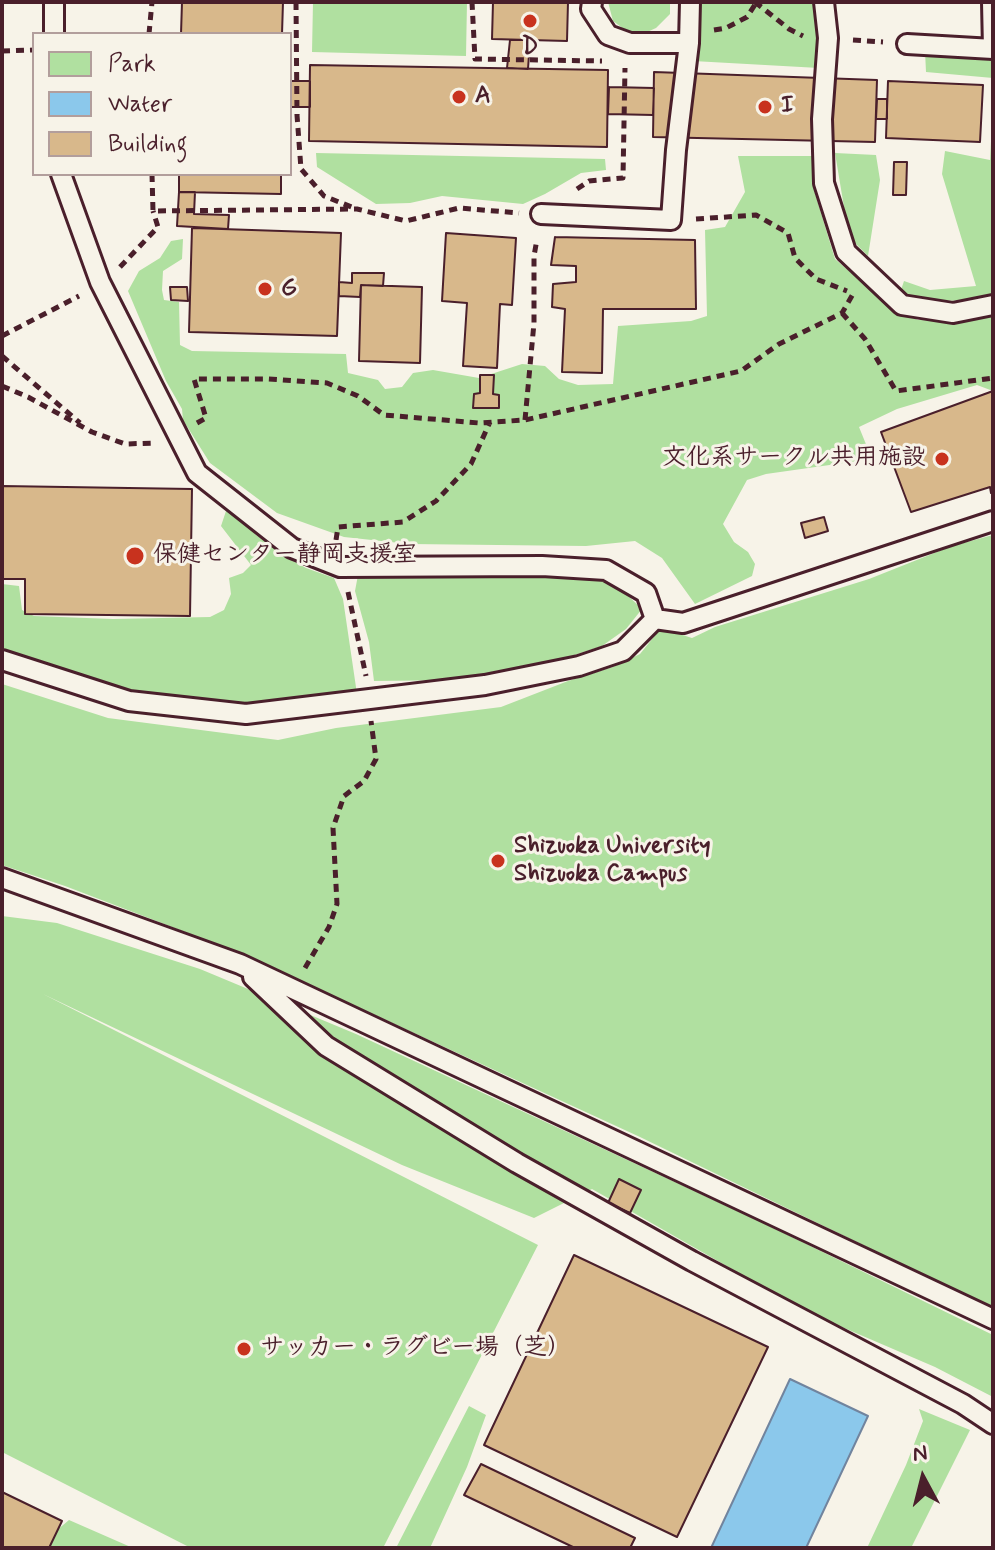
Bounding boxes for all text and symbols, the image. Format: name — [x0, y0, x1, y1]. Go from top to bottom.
marker: D — [521, 12, 539, 30]
legend — [32, 32, 292, 176]
place label: D — [522, 34, 538, 62]
text: Park — [108, 49, 156, 80]
place label: A — [475, 83, 491, 111]
marker: A — [450, 88, 468, 106]
text: Water — [108, 89, 172, 120]
place label: I — [781, 93, 794, 121]
marker: I — [756, 98, 774, 116]
text: Building — [108, 129, 188, 160]
place label: G — [281, 275, 297, 303]
marker: G — [256, 280, 274, 298]
place label: 文化系サークル共用施設 — [662, 445, 926, 473]
marker: 文化系サークル共用施設 — [933, 450, 951, 468]
place label: 保健センター静岡支援室 — [153, 542, 417, 570]
marker: 保健センター静岡支援室 — [124, 545, 146, 567]
place label: Shizuoka University Shizuoka Campus — [514, 833, 710, 889]
marker: Shizuoka University Shizuoka Campus — [489, 852, 507, 870]
place label: サッカー・ラグビー場（芝） — [260, 1335, 571, 1363]
marker: サッカー・ラグビー場（芝） — [235, 1340, 253, 1358]
north arrow — [883, 1438, 963, 1518]
text: N — [911, 1439, 929, 1469]

